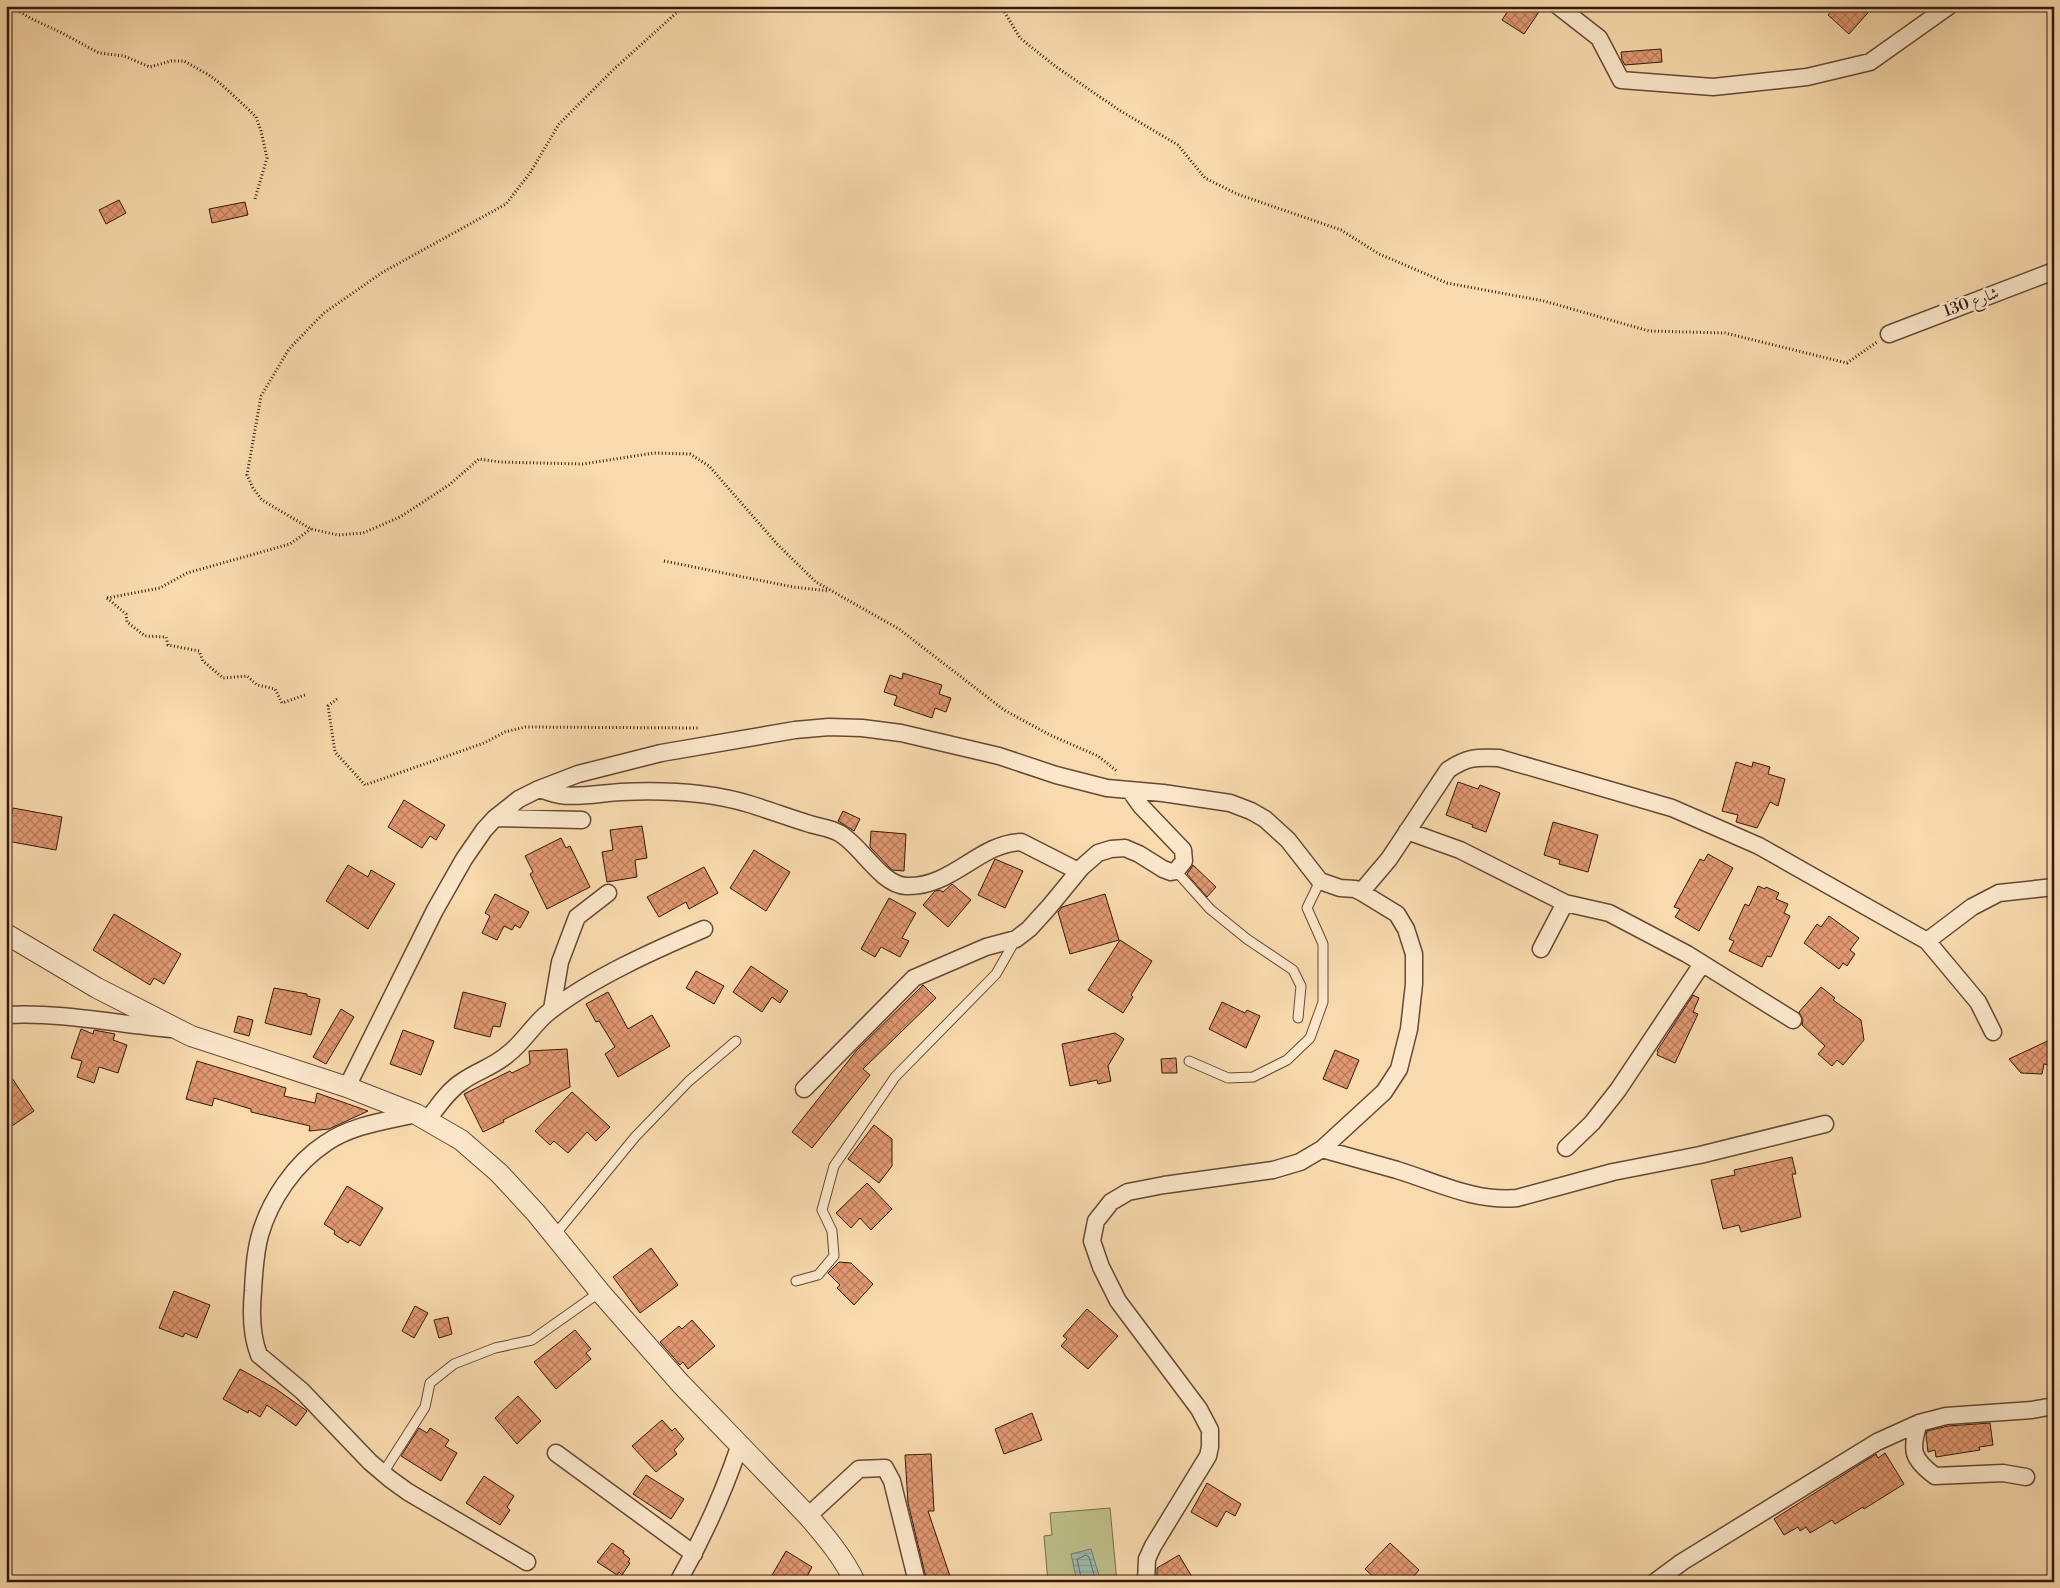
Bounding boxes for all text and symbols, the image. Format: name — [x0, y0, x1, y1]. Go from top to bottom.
street label: شارع 130 — [1941, 283, 2002, 324]

